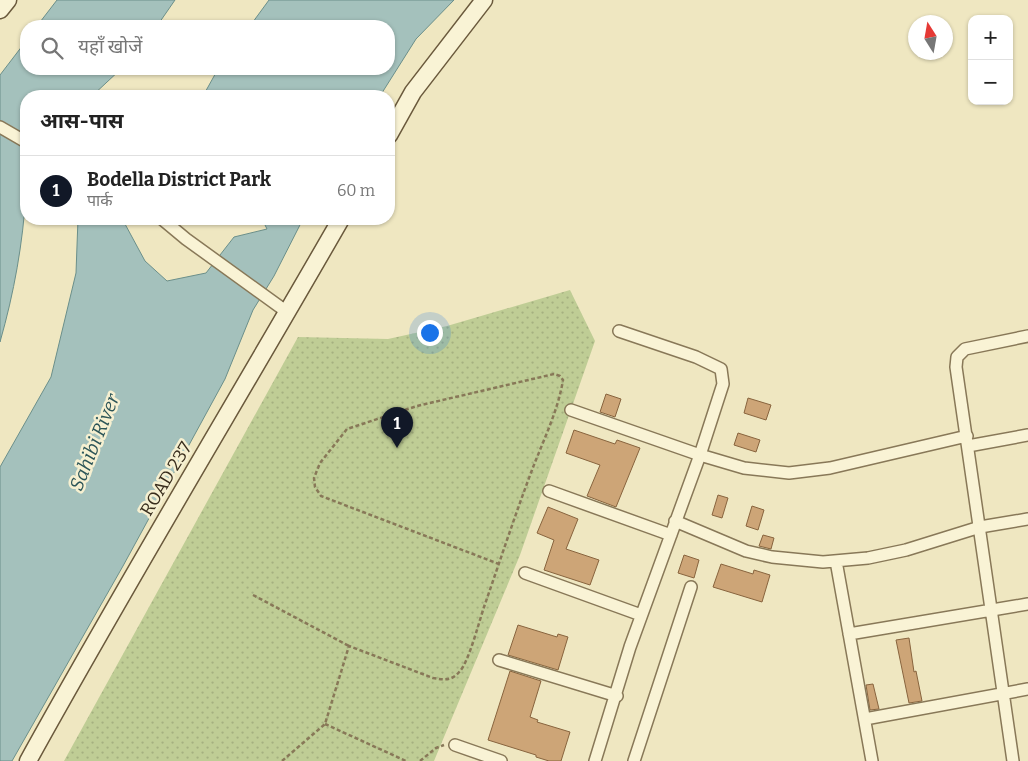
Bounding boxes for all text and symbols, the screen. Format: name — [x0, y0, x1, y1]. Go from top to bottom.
north arrow — [908, 15, 953, 60]
map controls — [968, 15, 1013, 105]
button: + — [968, 15, 1013, 60]
search box — [20, 20, 395, 75]
icon: search — [38, 34, 66, 62]
text: यहाँ खोजें — [78, 35, 142, 58]
button: − — [968, 60, 1013, 105]
text: आस-पास — [40, 108, 124, 134]
text: Bodella District Park — [87, 168, 271, 191]
text: 1 — [53, 181, 59, 200]
text: 60 m — [337, 181, 375, 200]
text: पार्क — [87, 191, 113, 210]
your location — [417, 320, 443, 346]
water label: Sahibi River — [65, 389, 125, 494]
pin: 1 — [381, 407, 413, 448]
street label: ROAD 237 — [135, 438, 197, 520]

